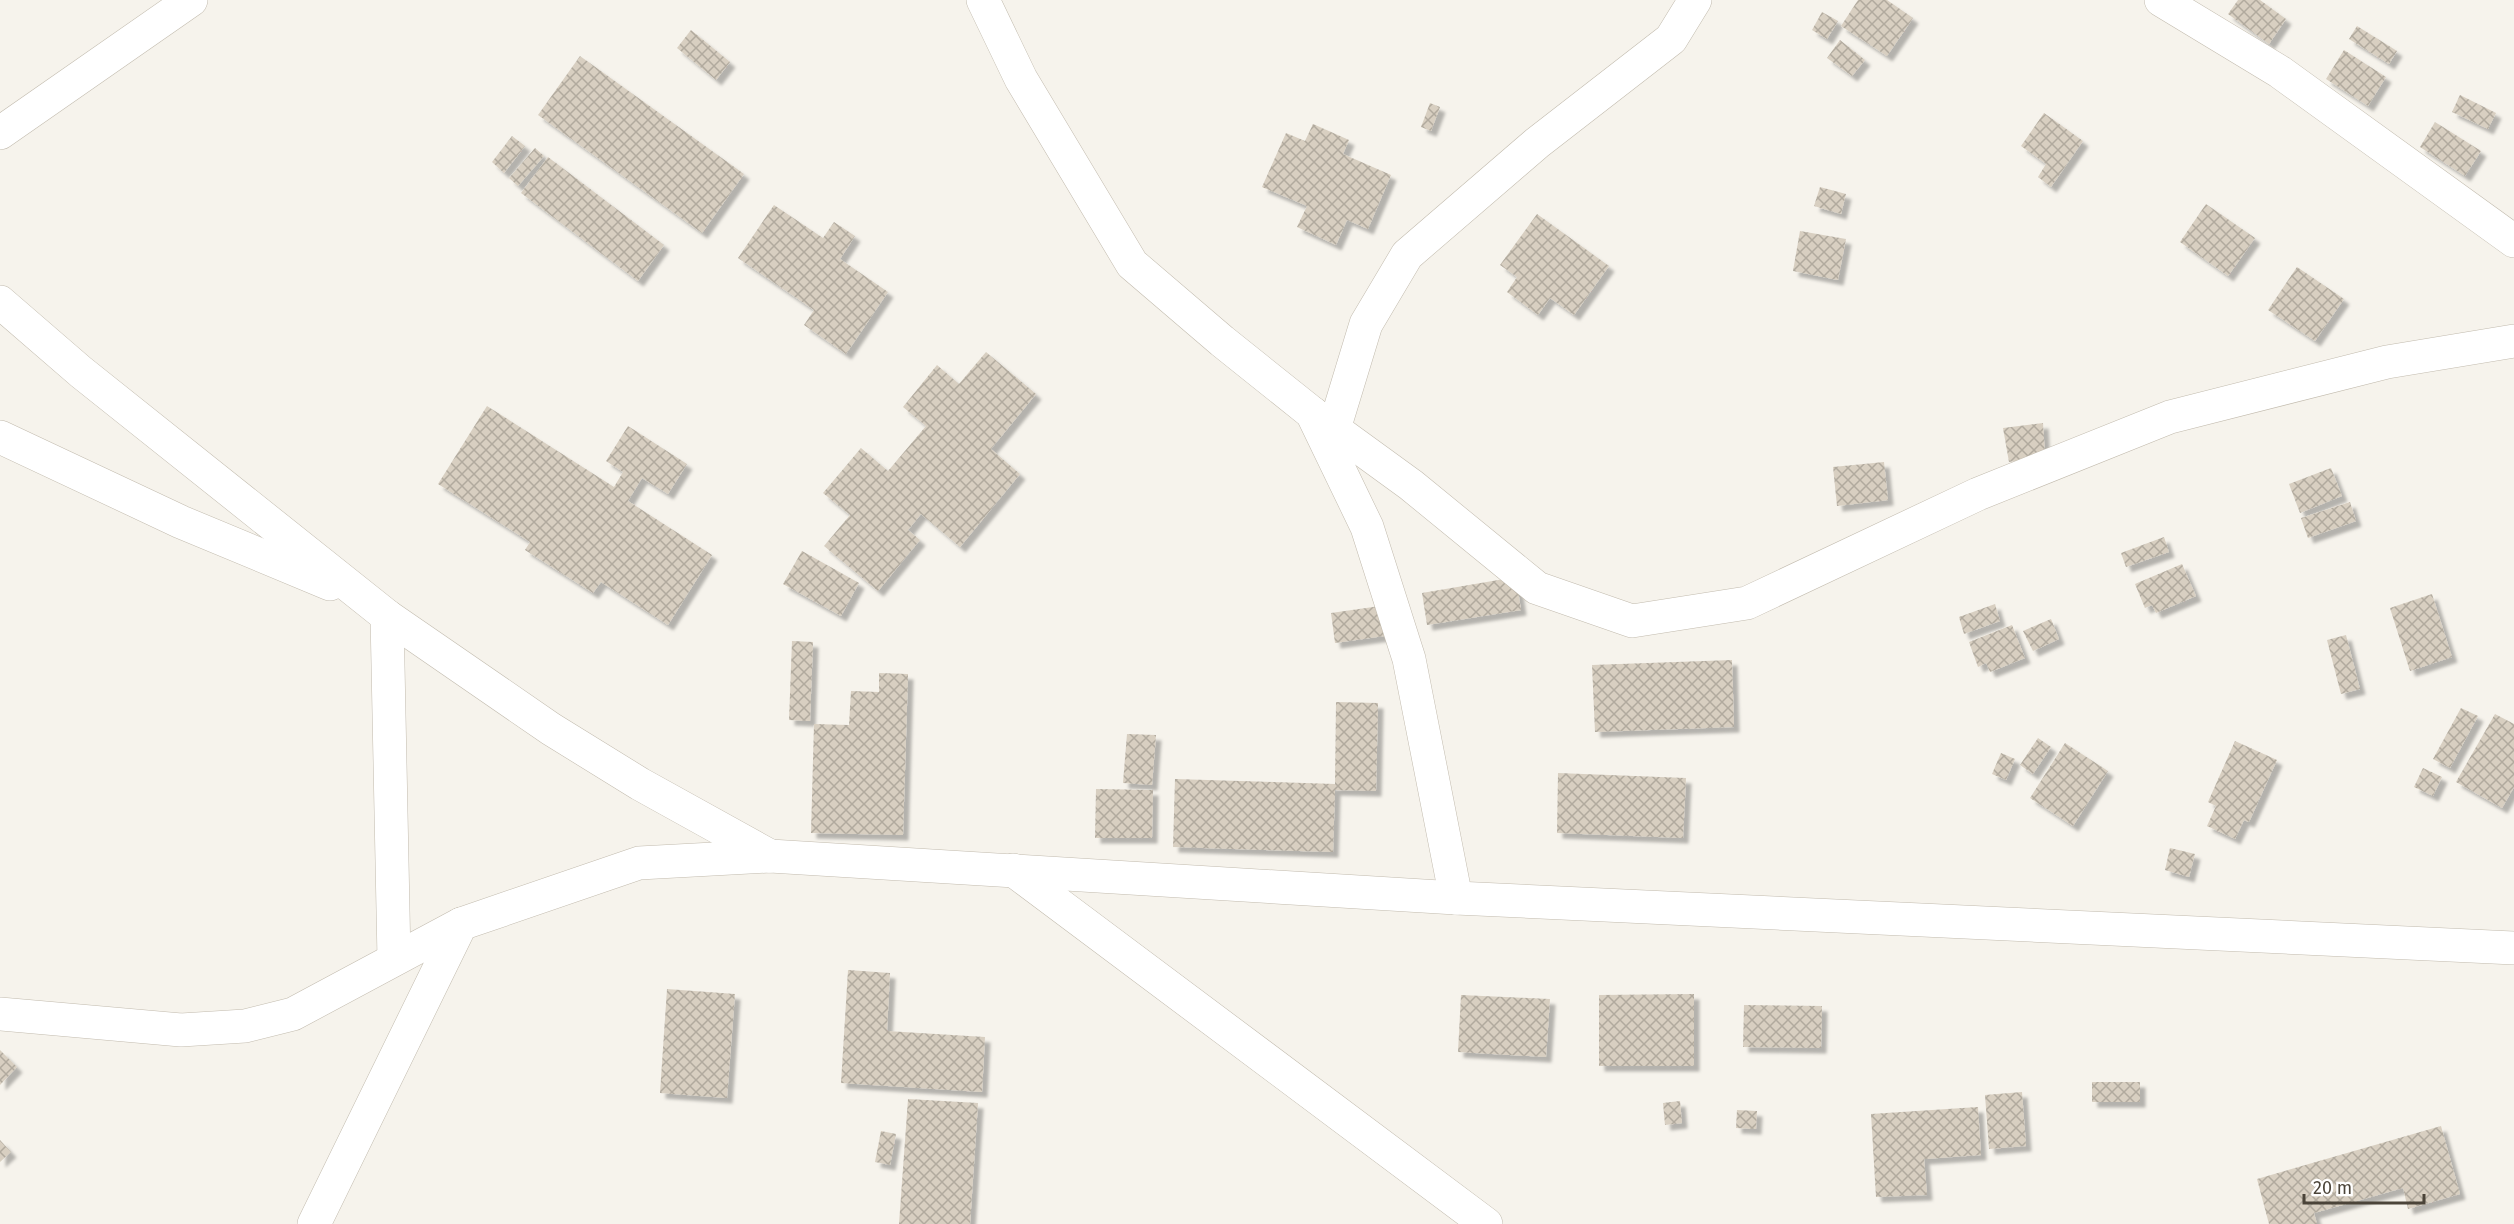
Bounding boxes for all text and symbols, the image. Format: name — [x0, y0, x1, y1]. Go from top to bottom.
scale bar — [2304, 1167, 2424, 1205]
text: 20 m — [2313, 1177, 2352, 1199]

